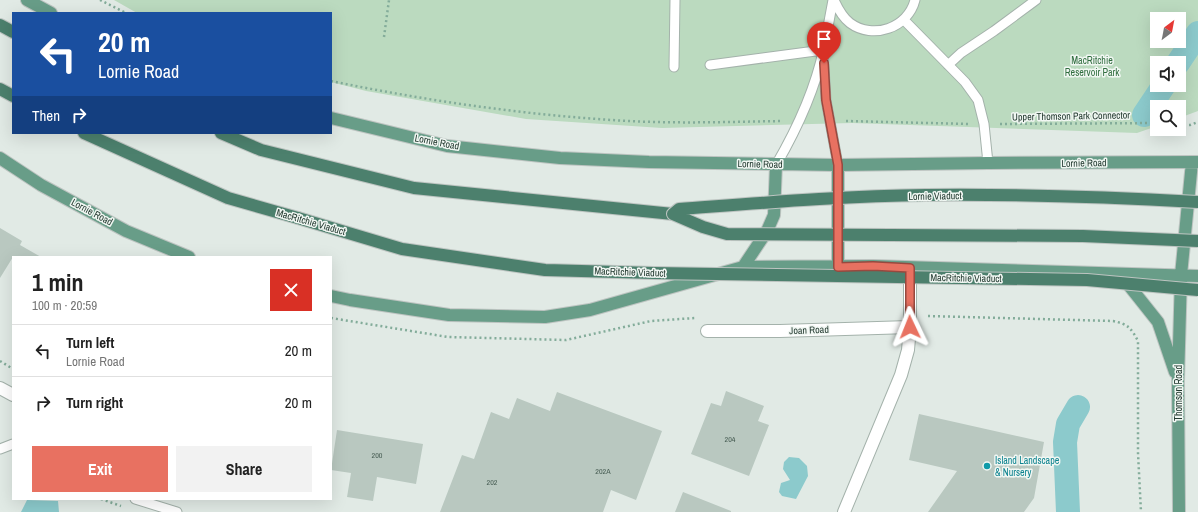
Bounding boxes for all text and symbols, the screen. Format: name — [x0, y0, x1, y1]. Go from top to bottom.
north arrow — [1150, 12, 1186, 48]
map controls — [1150, 12, 1186, 136]
pin — [807, 22, 841, 63]
text: 20 m — [98, 23, 150, 61]
icon: left — [32, 28, 84, 80]
icon: arrive — [813, 28, 835, 50]
park label: MacRitchie Reservoir Park — [1065, 54, 1120, 79]
button: sound — [1150, 56, 1186, 92]
text: Lornie Road — [98, 59, 179, 84]
button: search — [1150, 100, 1186, 136]
icon: right — [68, 104, 90, 126]
text: Then — [32, 105, 60, 126]
street label: Upper Thomson Park Connector — [1012, 108, 1130, 124]
street label: Lornie Road — [414, 131, 460, 153]
street label: Lornie Road — [1061, 156, 1107, 170]
street label: Lornie Road — [737, 157, 783, 171]
street label: Lornie Viaduct — [908, 189, 962, 203]
street label: Lornie Road — [69, 196, 115, 228]
street label: MacRitchie Viaduct — [275, 206, 348, 238]
street label: MacRitchie Viaduct — [594, 264, 667, 280]
text: 1 min — [32, 266, 83, 298]
button: close — [270, 269, 312, 311]
street label: MacRitchie Viaduct — [930, 271, 1003, 285]
text: 100 m · 20:59 — [32, 297, 97, 314]
position arrow — [889, 306, 931, 348]
street label: Joan Road — [789, 323, 829, 337]
text: Turn left — [66, 332, 114, 353]
icon: left — [32, 340, 54, 362]
text: 20 m — [285, 340, 312, 361]
text: Lornie Road — [66, 353, 125, 370]
street label: Thomson Road — [1172, 365, 1185, 421]
icon: right — [32, 392, 54, 414]
text: Turn right — [66, 392, 123, 413]
text: 20 m — [285, 392, 312, 413]
house number: 204 — [725, 434, 736, 444]
button: Exit — [32, 446, 168, 492]
button: Share — [176, 446, 312, 492]
house number: 200 — [372, 450, 383, 460]
place label: Island Landscape & Nursery — [995, 454, 1060, 479]
marker: Island Landscape & Nursery — [982, 461, 992, 471]
house number: 202A — [595, 466, 611, 476]
house number: 202 — [487, 477, 498, 487]

